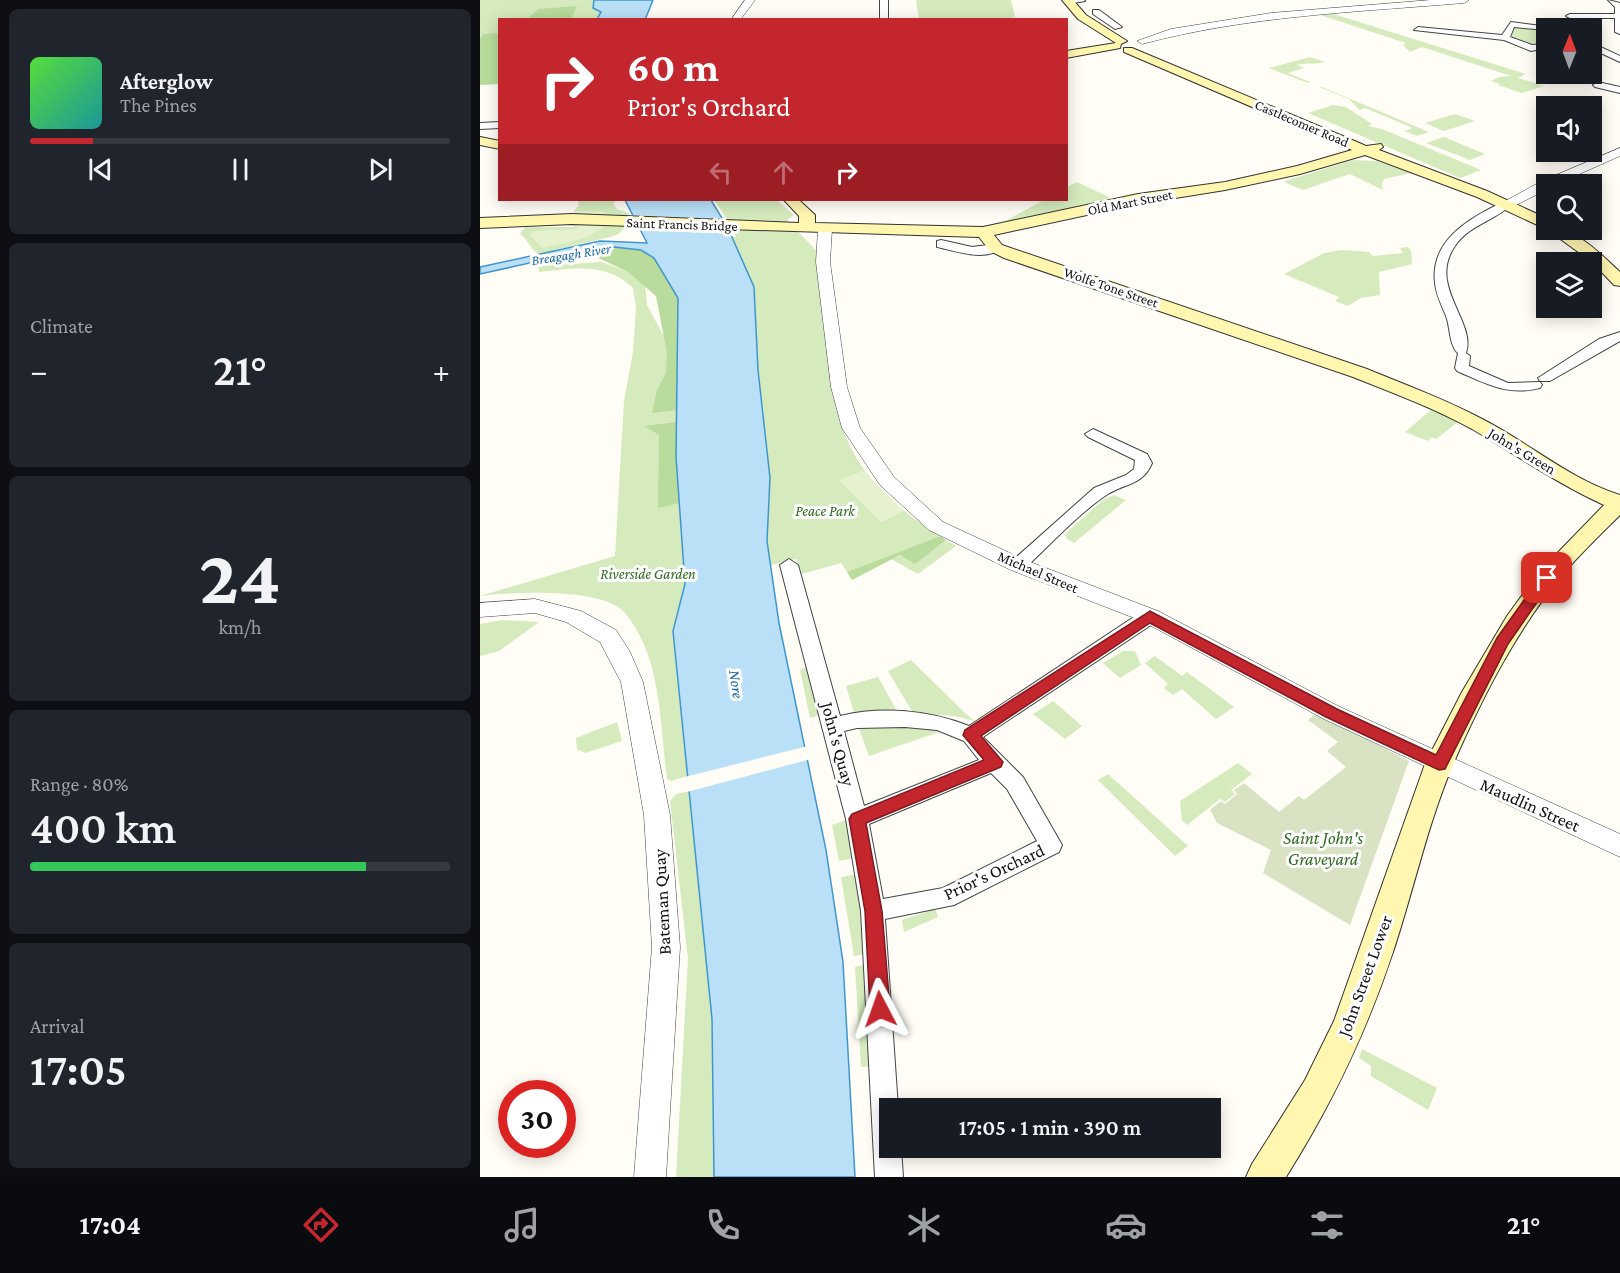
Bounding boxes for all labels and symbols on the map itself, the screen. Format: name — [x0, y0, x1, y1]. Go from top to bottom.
north arrow — [1536, 18, 1602, 84]
street label: Castlecomer Road — [1253, 96, 1352, 150]
street label: Old Mart Street — [1086, 186, 1174, 218]
street label: Saint Francis Bridge — [626, 214, 738, 234]
water label: Breagagh River — [530, 240, 613, 268]
street label: Wolfe Tone Street — [1062, 263, 1161, 311]
street label: John's Green — [1483, 424, 1559, 478]
park label: Peace Park — [795, 503, 856, 519]
street label: Michael Street — [995, 548, 1082, 597]
pin — [1521, 552, 1572, 603]
park label: Riverside Garden — [600, 566, 696, 582]
water label: Nore — [726, 669, 747, 699]
street label: John's Quay — [817, 698, 859, 789]
street label: Maudlin Street — [1477, 774, 1584, 836]
park label: Saint John's Graveyard — [1283, 828, 1363, 869]
street label: Prior's Orchard — [940, 840, 1048, 904]
street label: Bateman Quay — [649, 848, 675, 955]
street label: John Street Lower — [1333, 912, 1396, 1041]
position arrow — [848, 977, 912, 1041]
speed limit sign: 30 — [498, 1080, 576, 1158]

